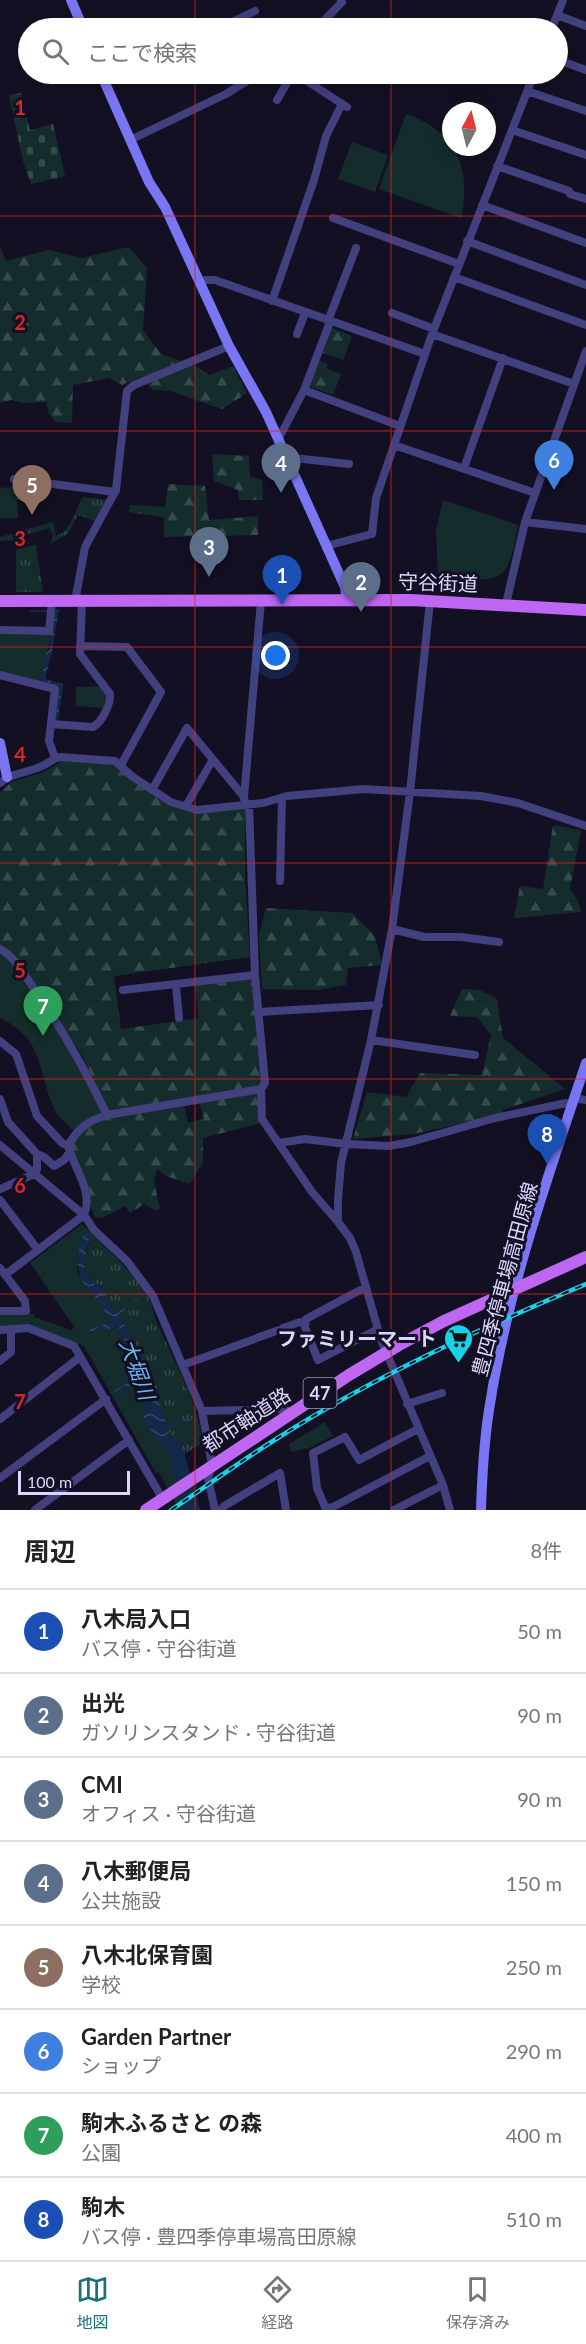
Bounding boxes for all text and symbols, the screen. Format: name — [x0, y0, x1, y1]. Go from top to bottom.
search box — [18, 18, 568, 84]
icon: search — [39, 35, 72, 68]
text: ここで検索 — [87, 39, 197, 66]
text: 1 — [14, 95, 26, 119]
north arrow — [442, 102, 496, 156]
text: 2 — [14, 310, 26, 334]
pin: 6 — [534, 440, 574, 490]
pin: 4 — [262, 444, 300, 493]
pin: 5 — [12, 466, 51, 515]
text: 3 — [14, 526, 26, 550]
pin: 3 — [190, 528, 228, 577]
pin: 1 — [262, 556, 302, 605]
pin: 2 — [342, 562, 380, 612]
street label: 守谷街道 — [398, 569, 478, 595]
your location — [261, 641, 290, 670]
text: 4 — [14, 742, 26, 766]
text: 5 — [14, 958, 26, 982]
pin: 7 — [24, 986, 63, 1036]
pin: 8 — [528, 1114, 566, 1164]
text: 6 — [14, 1173, 26, 1197]
street label: 豊四季停車場高田原線 — [467, 1179, 541, 1379]
supermarket icon: ファミリーマート — [442, 1322, 474, 1364]
place label: ファミリーマート — [277, 1326, 437, 1350]
water label: 大堀川 — [115, 1335, 161, 1405]
road number: 47 — [304, 1378, 336, 1408]
street label: 都市軸道路 — [198, 1382, 294, 1456]
text: 7 — [14, 1389, 26, 1413]
scale bar — [18, 1468, 130, 1496]
text: 100 m — [27, 1472, 72, 1491]
text: 周辺 — [24, 1535, 76, 1567]
text: 8件 — [530, 1538, 562, 1562]
text: 八木局入口 — [81, 1605, 191, 1632]
text: 1 — [38, 1619, 49, 1643]
text: 50 m — [517, 1619, 562, 1643]
text: バス停 · 守谷街道 — [81, 1636, 236, 1660]
text: 出光 — [81, 1689, 125, 1716]
text: 2 — [38, 1703, 49, 1727]
text: 90 m — [517, 1703, 562, 1727]
text: ガソリンスタンド · 守谷街道 — [81, 1720, 336, 1744]
text: CMI — [81, 1771, 123, 1798]
text: 3 — [38, 1787, 49, 1811]
text: 90 m — [517, 1787, 562, 1811]
text: オフィス · 守谷街道 — [81, 1801, 256, 1825]
text: 八木郵便局 — [81, 1857, 191, 1884]
text: 4 — [38, 1871, 49, 1895]
text: 150 m — [506, 1871, 562, 1895]
text: 公共施設 — [81, 1888, 161, 1912]
text: 八木北保育園 — [81, 1941, 213, 1968]
text: 5 — [38, 1955, 49, 1979]
text: 250 m — [506, 1955, 562, 1979]
text: 学校 — [81, 1972, 121, 1996]
text: Garden Partner — [81, 2023, 231, 2050]
text: 6 — [38, 2039, 49, 2063]
text: 290 m — [506, 2039, 562, 2063]
text: ショップ — [81, 2053, 161, 2077]
text: 駒木ふるさと の森 — [81, 2109, 262, 2136]
text: 7 — [38, 2123, 49, 2147]
text: 400 m — [506, 2123, 562, 2147]
text: 公園 — [81, 2140, 121, 2164]
text: 駒木 — [81, 2193, 125, 2220]
text: 8 — [38, 2207, 49, 2231]
text: 510 m — [506, 2207, 562, 2231]
text: バス停 · 豊四季停車場高田原線 — [81, 2224, 356, 2248]
tab: 地図 — [76, 2273, 109, 2333]
tab: 経路 — [261, 2273, 294, 2333]
tab: 保存済み — [446, 2273, 510, 2333]

